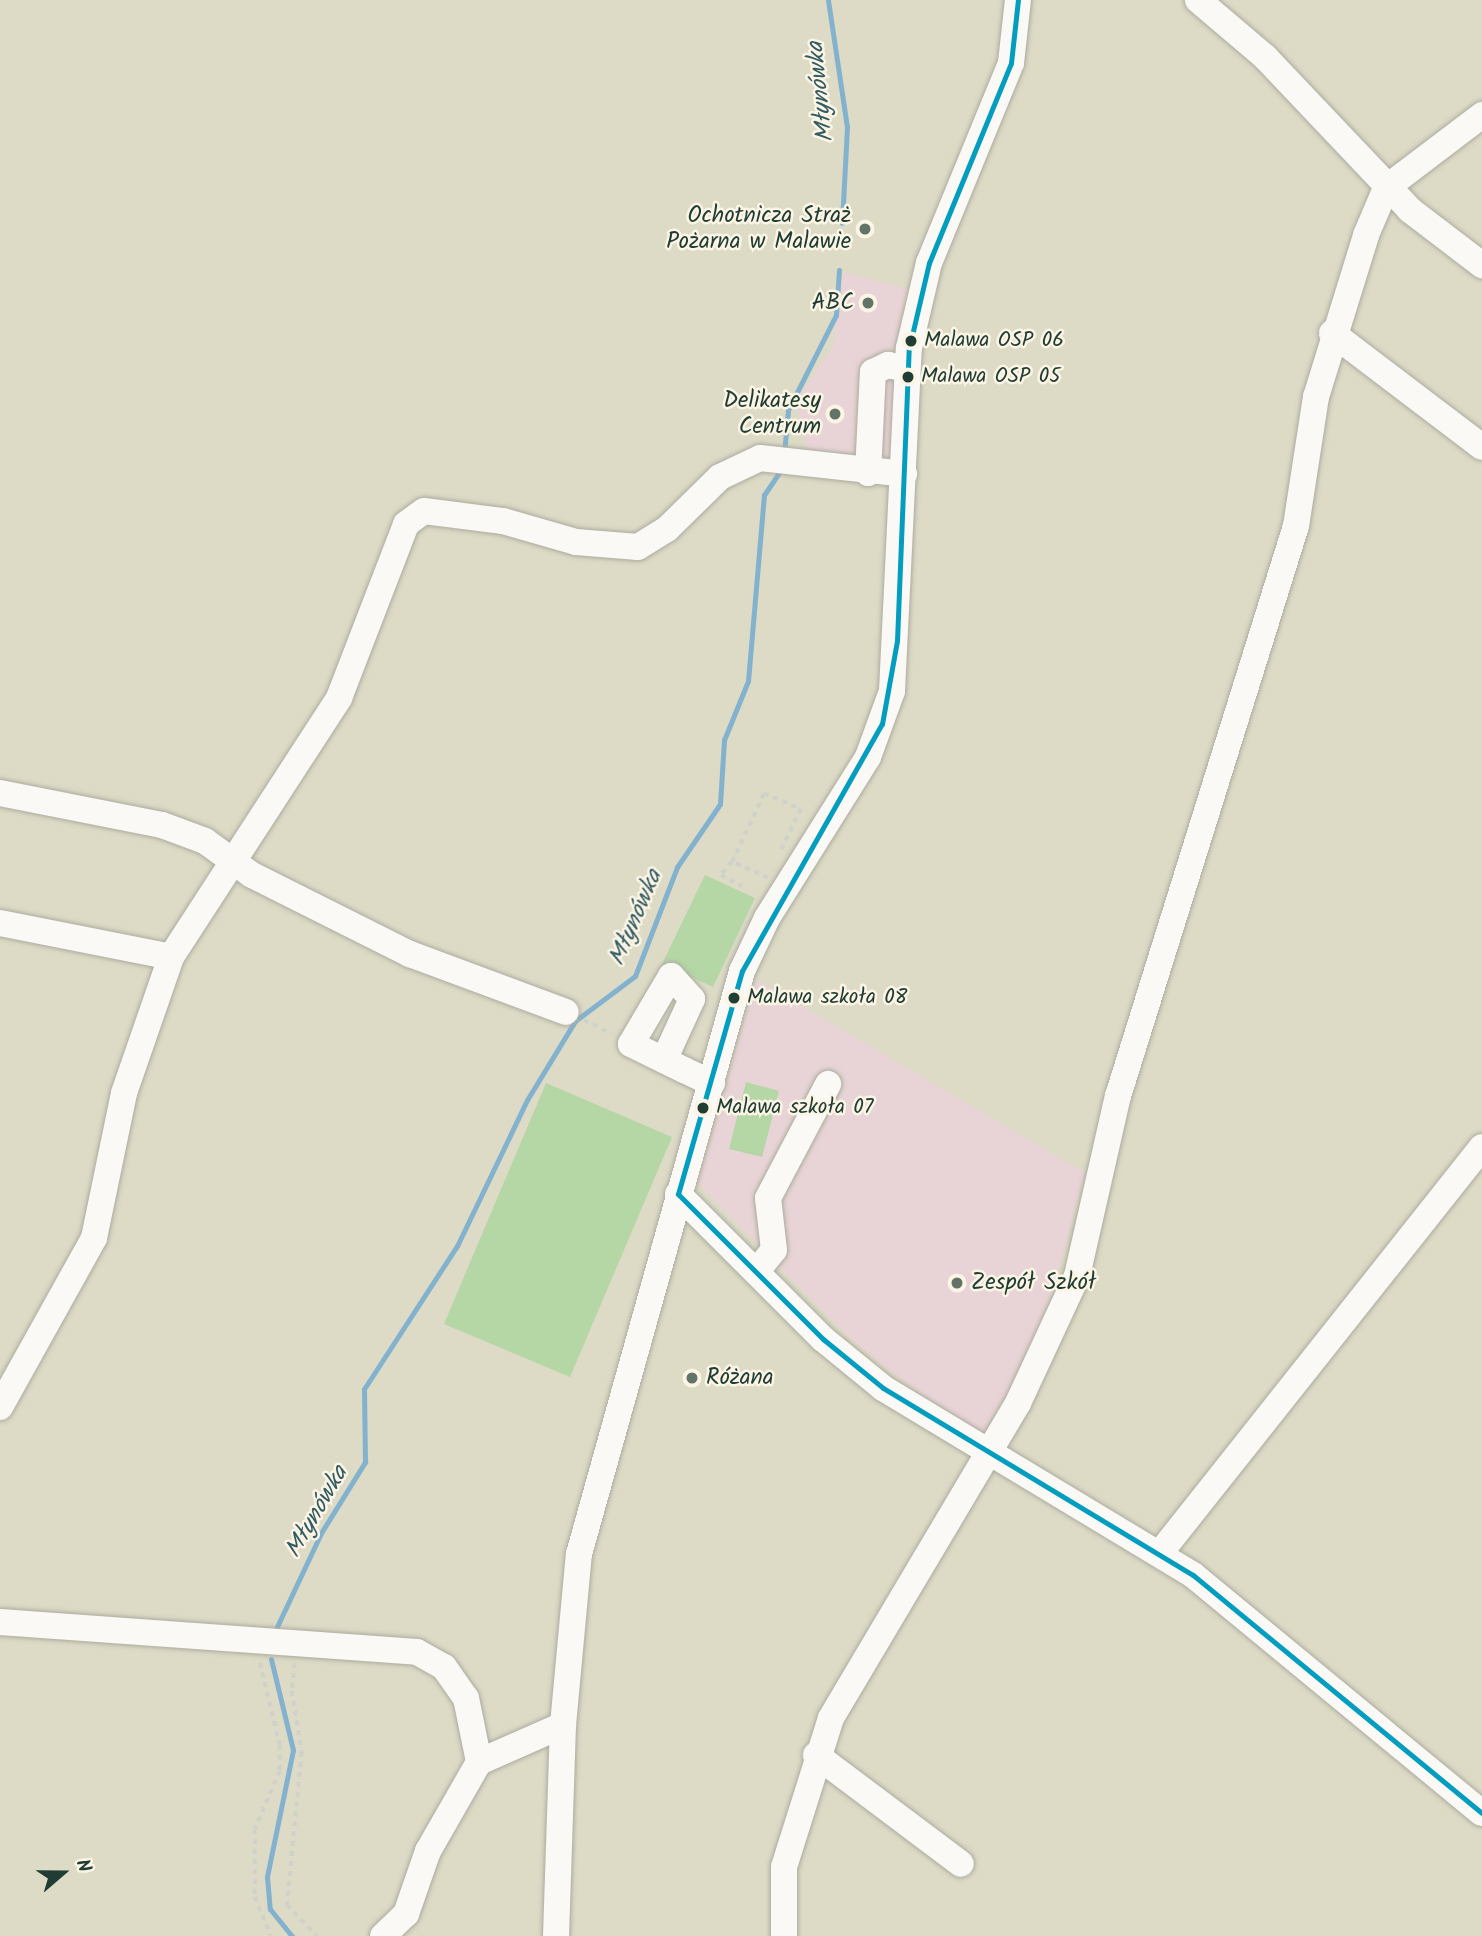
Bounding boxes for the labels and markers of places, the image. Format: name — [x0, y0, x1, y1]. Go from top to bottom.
place label: Ochotnicza Straż Pożarna w Malawie — [666, 202, 851, 256]
marker: Ochotnicza Straż Pożarna w Malawie — [857, 221, 873, 237]
place label: ABC — [812, 289, 854, 317]
marker: ABC — [860, 295, 876, 311]
place label: Malawa OSP 06 — [924, 328, 1064, 354]
marker: Malawa OSP 06 — [904, 334, 918, 348]
place label: Malawa OSP 05 — [921, 364, 1060, 390]
marker: Malawa OSP 05 — [901, 370, 915, 384]
place label: Delikatesy Centrum — [723, 387, 821, 441]
marker: Delikatesy Centrum — [827, 406, 843, 422]
place label: Malawa szkoła 08 — [747, 985, 907, 1011]
marker: Malawa szkoła 08 — [727, 991, 741, 1005]
place label: Malawa szkoła 07 — [716, 1095, 873, 1121]
marker: Malawa szkoła 07 — [696, 1101, 710, 1115]
place label: Zespół Szkół — [971, 1269, 1096, 1297]
marker: Zespół Szkół — [949, 1275, 965, 1291]
place label: Różana — [706, 1364, 774, 1392]
marker: Różana — [684, 1370, 700, 1386]

